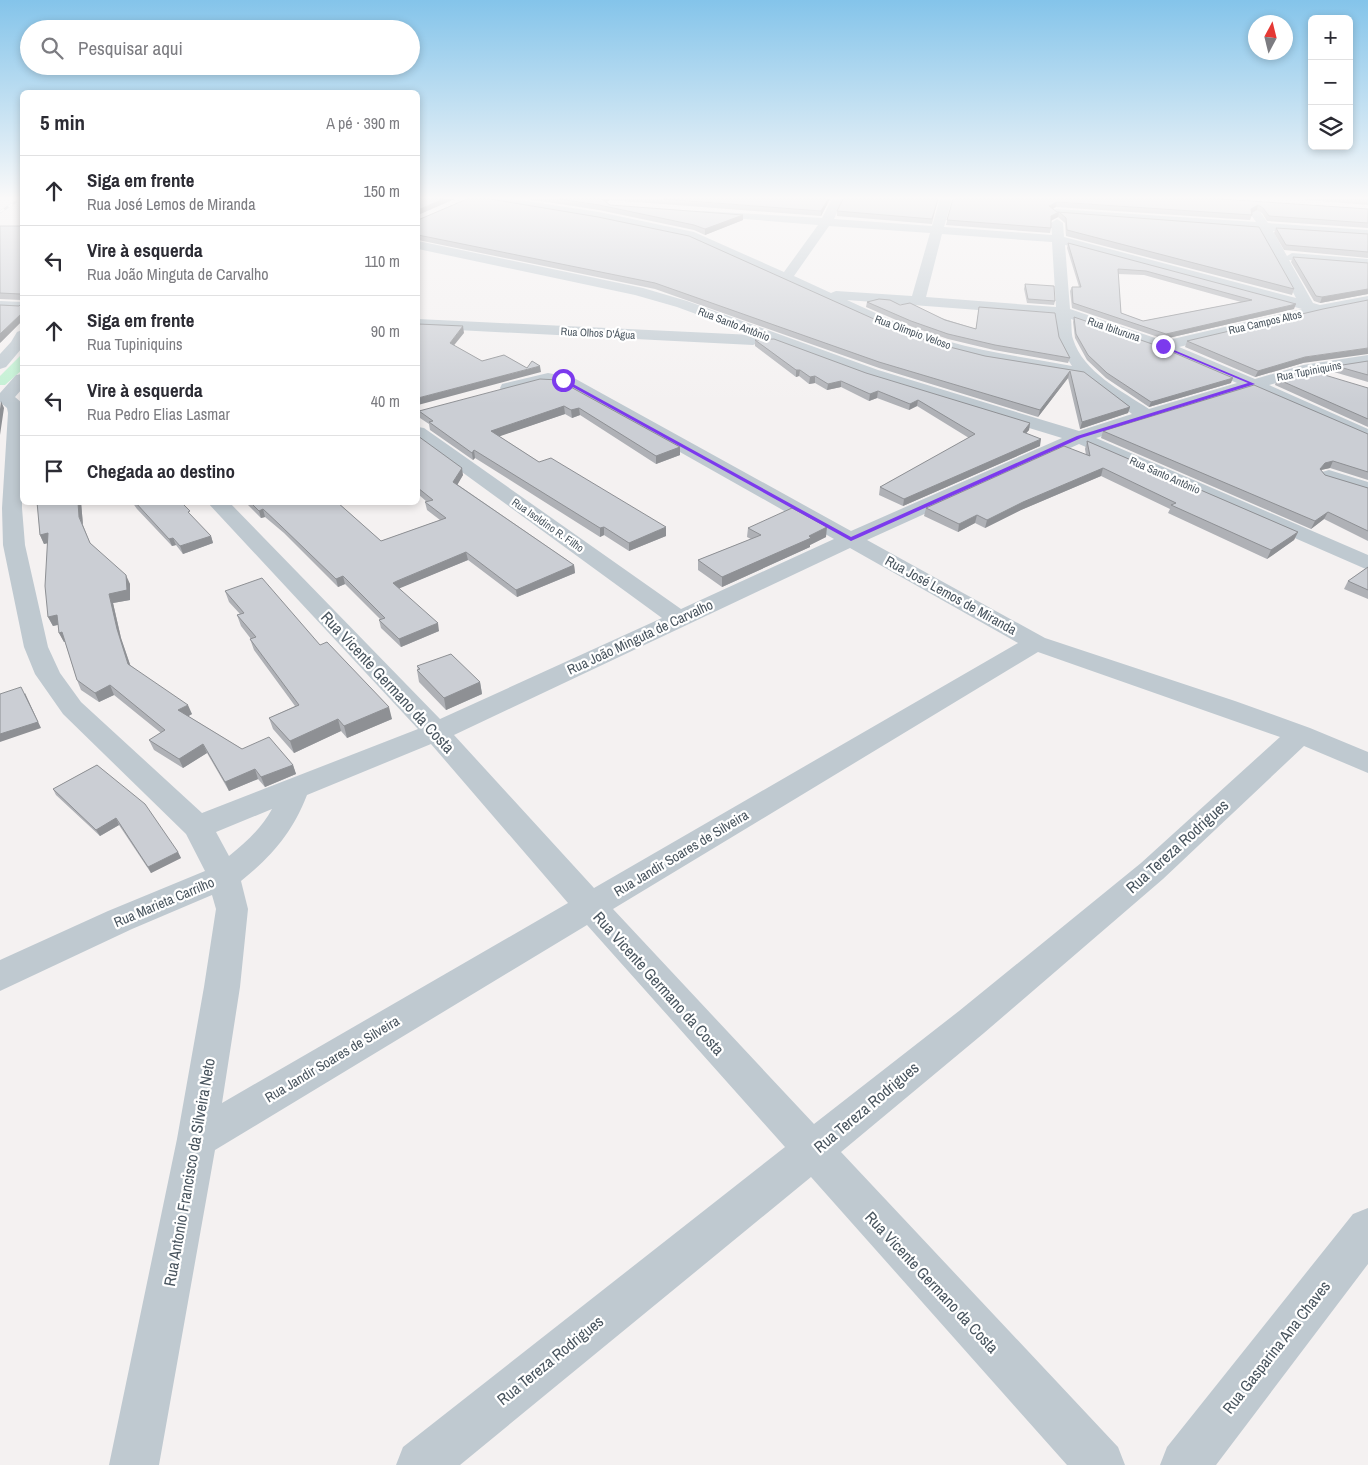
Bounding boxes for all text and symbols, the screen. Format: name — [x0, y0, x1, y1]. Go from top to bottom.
north arrow — [1248, 15, 1293, 60]
map controls — [1308, 15, 1353, 150]
button: + — [1308, 15, 1353, 60]
search box — [20, 20, 420, 75]
icon: search — [38, 34, 66, 62]
text: Pesquisar aqui — [78, 35, 183, 61]
button: − — [1308, 60, 1353, 105]
button: layers — [1308, 105, 1353, 150]
text: 5 min — [40, 108, 85, 137]
text: A pé · 390 m — [326, 112, 400, 134]
text: Siga em frente — [87, 167, 194, 193]
icon: ahead — [40, 177, 68, 205]
text: 150 m — [364, 180, 400, 202]
text: Rua José Lemos de Miranda — [87, 193, 255, 215]
text: Vire à esquerda — [87, 237, 203, 263]
icon: left — [40, 247, 68, 275]
text: 110 m — [364, 250, 400, 272]
text: Rua João Minguta de Carvalho — [87, 263, 269, 285]
street label: Rua Santo Antônio — [696, 304, 772, 344]
text: Siga em frente — [87, 307, 194, 333]
street label: Rua Campos Altos — [1227, 307, 1303, 337]
street label: Rua Olímpio Veloso — [873, 312, 953, 352]
street label: Rua Ibituruna — [1086, 313, 1142, 345]
icon: ahead — [40, 317, 68, 345]
text: 90 m — [371, 320, 400, 342]
street label: Rua Olhos D'Água — [560, 324, 636, 342]
text: Rua Tupiniquins — [87, 333, 183, 355]
route end — [1152, 335, 1175, 358]
street label: Rua Tupiniquins — [1275, 358, 1343, 384]
route start — [552, 369, 575, 392]
text: Vire à esquerda — [87, 377, 203, 403]
icon: left — [40, 387, 68, 415]
text: 40 m — [371, 390, 400, 412]
text: Rua Pedro Elias Lasmar — [87, 403, 230, 425]
street label: Rua Santo Antônio — [1128, 453, 1202, 497]
icon: arrive — [40, 457, 68, 485]
text: Chegada ao destino — [87, 458, 235, 484]
street label: Rua Isoldino R. Filho — [509, 495, 587, 555]
street label: Rua José Lemos de Miranda — [882, 551, 1020, 639]
street label: Rua João Minguta de Carvalho — [564, 595, 716, 679]
street label: Rua Vicente Germano da Costa — [316, 606, 460, 758]
street label: Rua Tereza Rodrigues — [1121, 794, 1233, 898]
street label: Rua Jandir Soares de Silveira — [610, 805, 752, 900]
street label: Rua Marieta Carrilho — [111, 873, 217, 931]
street label: Rua Vicente Germano da Costa — [588, 906, 730, 1060]
street label: Rua Jandir Soares de Silveira — [261, 1011, 403, 1106]
street label: Rua Antonio Francisco da Silveira Neto — [158, 1056, 220, 1288]
street label: Rua Tereza Rodrigues — [809, 1056, 923, 1158]
street label: Rua Vicente Germano da Costa — [860, 1206, 1004, 1358]
street label: Rua Gasparina Ana Chaves — [1217, 1276, 1335, 1418]
street label: Rua Tereza Rodrigues — [492, 1310, 608, 1410]

